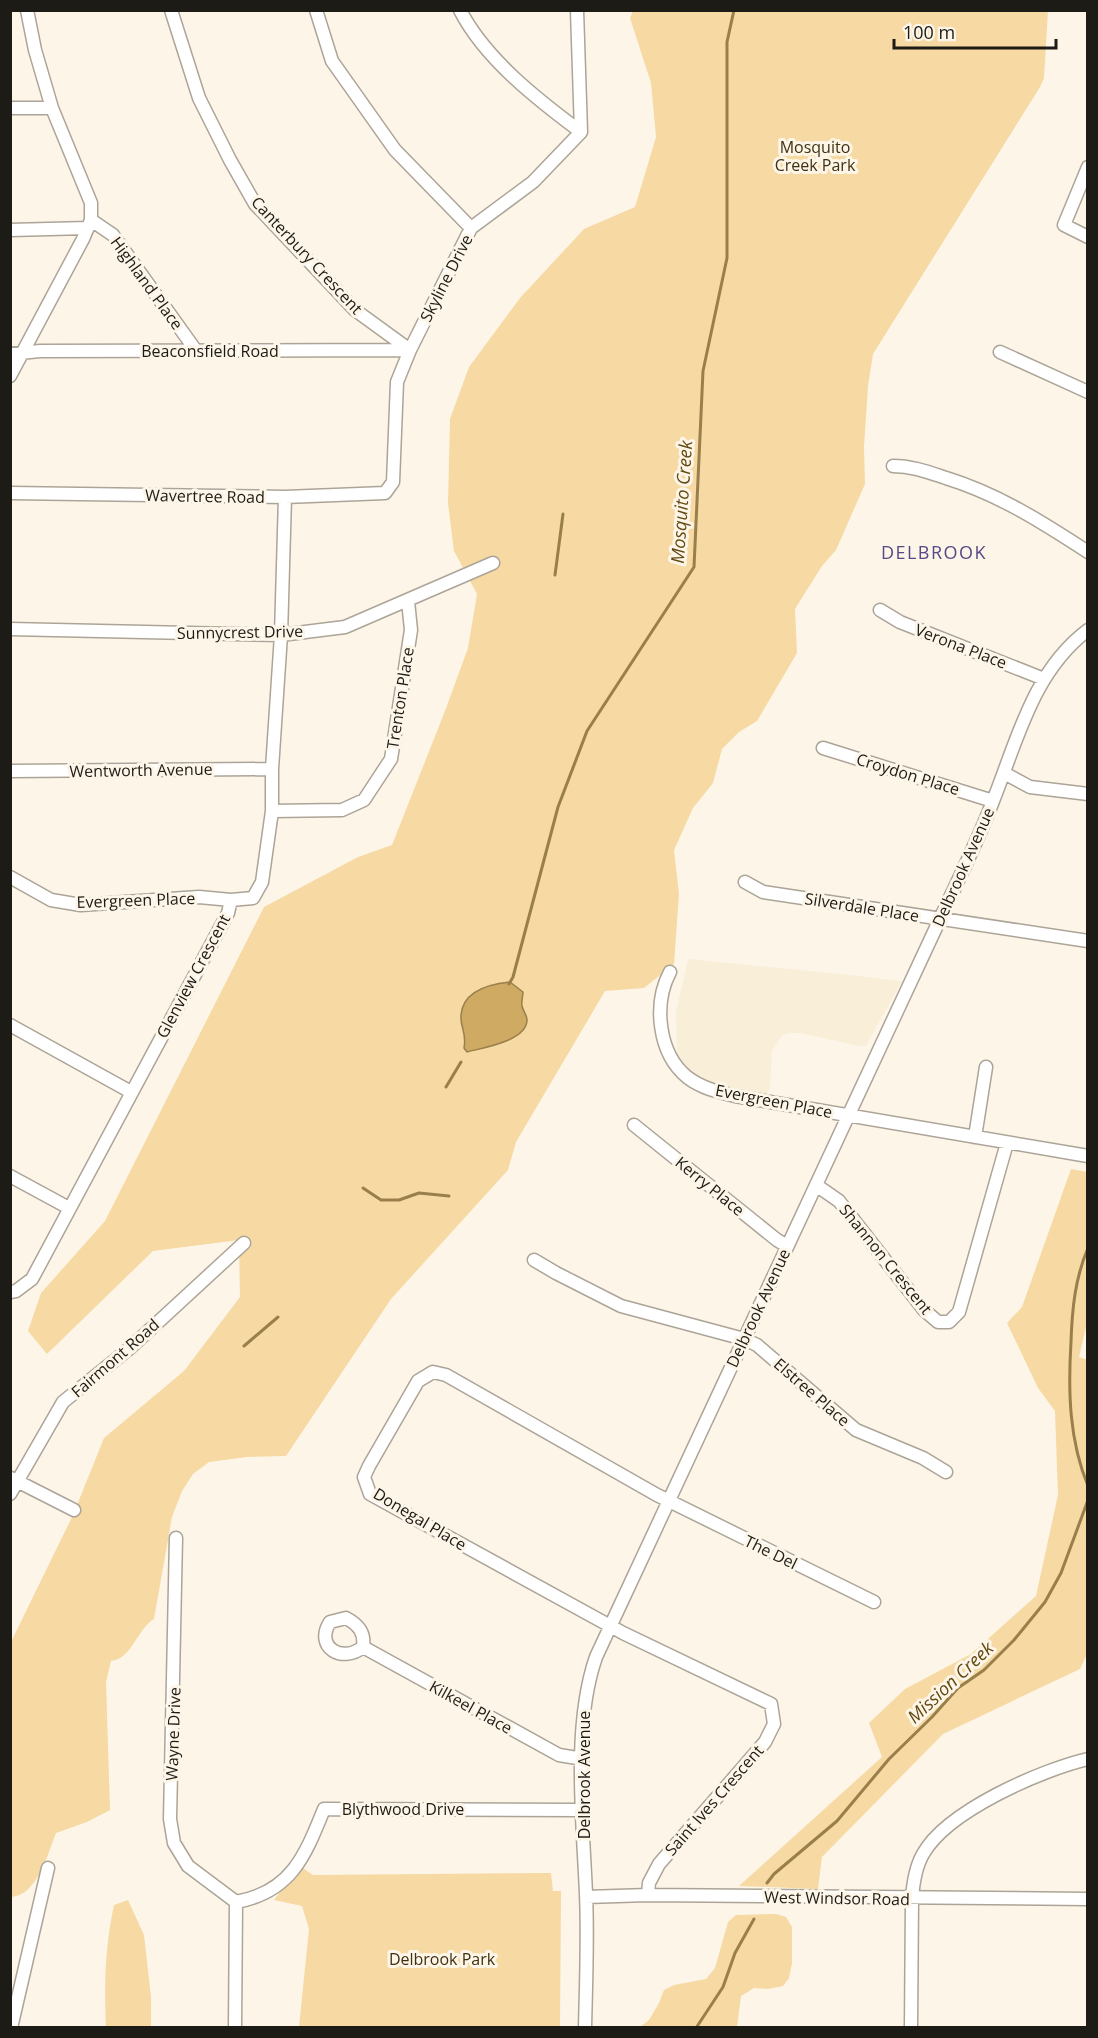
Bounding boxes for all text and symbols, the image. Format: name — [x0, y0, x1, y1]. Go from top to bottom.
scale bar — [894, 12, 1056, 50]
text: 100 m — [903, 20, 955, 44]
park label: Mosquito Creek Park — [775, 136, 856, 176]
street label: Canterbury Crescent — [247, 191, 368, 319]
street label: Skyline Drive — [415, 230, 477, 325]
street label: Highland Place — [106, 232, 188, 334]
street label: Beaconsfield Road — [141, 340, 279, 362]
water label: Mosquito Creek — [665, 438, 697, 564]
street label: Wavertree Road — [145, 484, 265, 508]
district label: DELBROOK — [881, 540, 987, 564]
street label: Verona Place — [912, 618, 1010, 674]
street label: Sunnycrest Drive — [177, 620, 303, 644]
street label: Trenton Place — [381, 646, 419, 750]
street label: Croydon Place — [854, 748, 962, 800]
street label: Wentworth Avenue — [69, 758, 213, 782]
street label: Delbrook Avenue — [927, 804, 999, 930]
street label: Evergreen Place — [76, 887, 196, 913]
street label: Silverdale Place — [803, 887, 921, 927]
street label: Glenview Crescent — [151, 910, 235, 1042]
street label: Evergreen Place — [714, 1079, 834, 1123]
street label: Kerry Place — [671, 1151, 749, 1221]
street label: Shannon Crescent — [835, 1199, 938, 1319]
street label: Delbrook Avenue — [721, 1245, 795, 1371]
street label: Fairmont Road — [66, 1314, 164, 1402]
street label: Elstree Place — [769, 1353, 855, 1431]
street label: Donegal Place — [369, 1483, 471, 1555]
street label: The Del — [741, 1530, 801, 1574]
water label: Mission Creek — [902, 1635, 999, 1728]
street label: Kilkeel Place — [426, 1675, 516, 1739]
street label: Wayne Drive — [160, 1687, 186, 1781]
street label: Delbrook Avenue — [573, 1711, 595, 1839]
street label: Saint Ives Crescent — [660, 1740, 768, 1860]
street label: Blythwood Drive — [342, 1798, 464, 1820]
street label: West Windsor Road — [764, 1886, 910, 1910]
park label: Delbrook Park — [389, 1948, 496, 1970]

